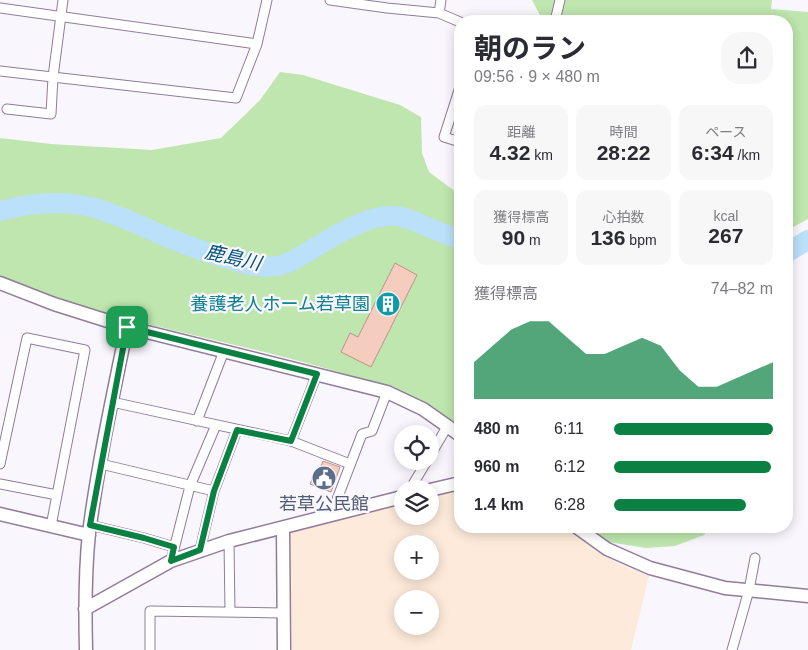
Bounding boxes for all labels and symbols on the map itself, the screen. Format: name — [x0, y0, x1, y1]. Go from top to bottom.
water label: 鹿島川 — [203, 241, 265, 275]
building icon: 養護老人ホーム若草園 — [375, 291, 401, 317]
place label: 養護老人ホーム若草園 — [191, 294, 370, 314]
pin — [106, 306, 148, 348]
public building icon: 若草公民館 — [311, 465, 337, 491]
place label: 若草公民館 — [279, 494, 369, 514]

